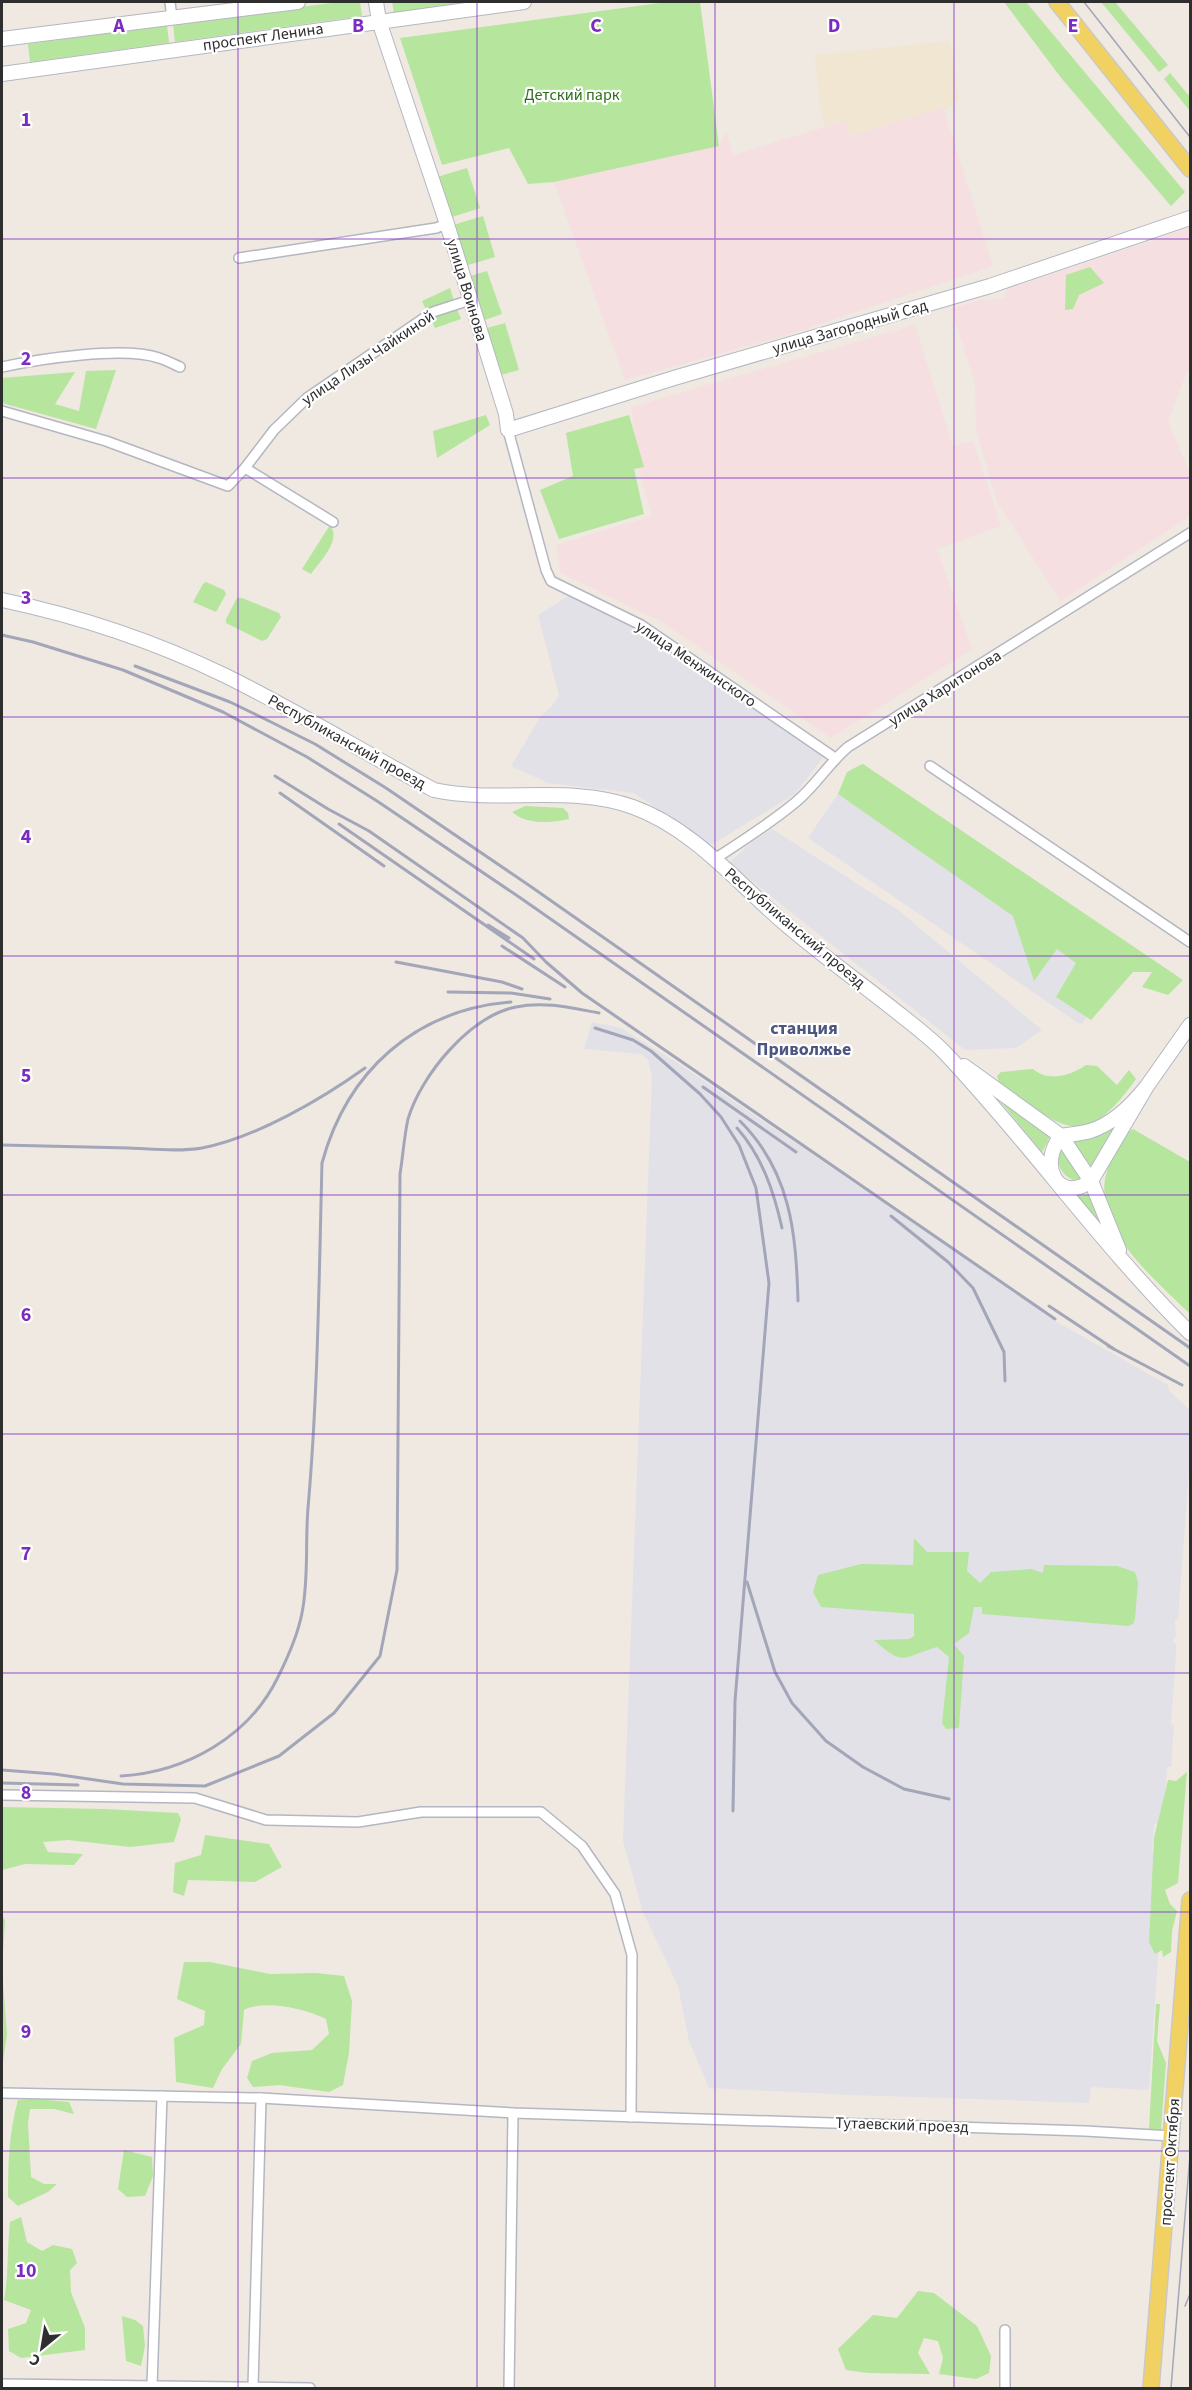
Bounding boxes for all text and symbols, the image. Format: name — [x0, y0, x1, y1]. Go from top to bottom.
text: A — [112, 12, 125, 40]
text: B — [352, 12, 364, 40]
text: C — [590, 12, 602, 40]
text: D — [828, 12, 840, 40]
text: E — [1068, 12, 1078, 40]
street label: проспект Ленина — [201, 18, 325, 56]
park label: Детский парк — [524, 84, 620, 106]
text: 1 — [21, 106, 31, 134]
street label: улица Воинова — [441, 236, 493, 344]
street label: улица Загородный Сад — [770, 294, 931, 360]
street label: улица Лизы Чайкиной — [297, 305, 439, 411]
text: 2 — [21, 345, 31, 373]
text: 3 — [21, 584, 31, 612]
street label: улица Менжинского — [631, 615, 761, 713]
street label: улица Харитонова — [885, 645, 1005, 731]
street label: Республиканский проезд — [264, 689, 430, 795]
text: 4 — [21, 823, 32, 851]
street label: Республиканский проезд — [720, 862, 871, 994]
district label: станция Приволжье — [757, 1016, 851, 1062]
text: 5 — [21, 1062, 31, 1090]
text: 6 — [21, 1301, 31, 1329]
text: 7 — [21, 1540, 31, 1568]
text: 8 — [21, 1779, 31, 1807]
text: 9 — [21, 2018, 31, 2046]
street label: проспект Октября — [1155, 2098, 1185, 2226]
street label: Тутаевский проезд — [835, 2112, 969, 2138]
text: 10 — [15, 2257, 37, 2285]
north arrow — [12, 2318, 72, 2378]
text: С — [25, 2348, 45, 2372]

